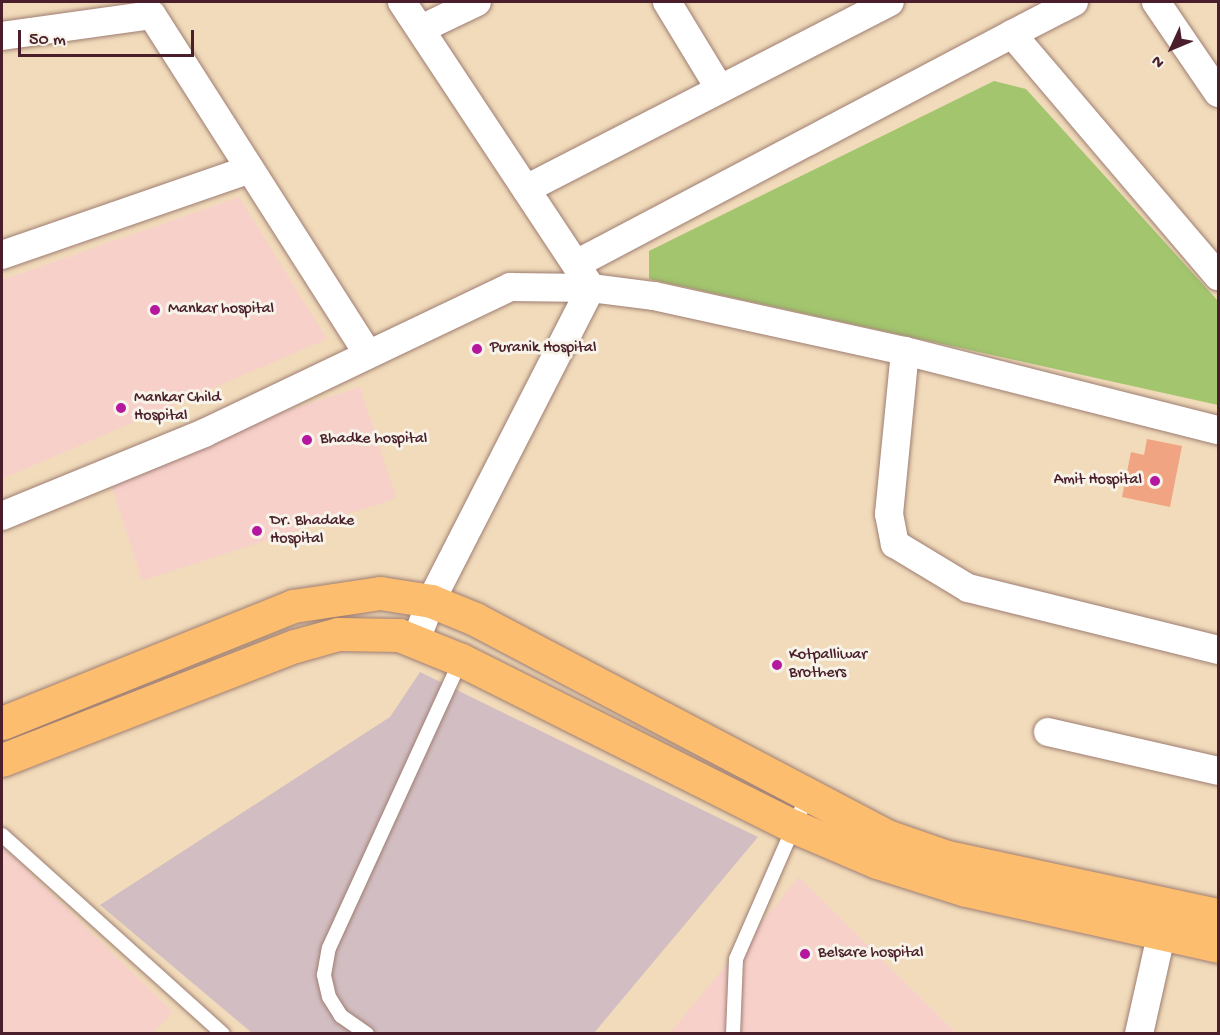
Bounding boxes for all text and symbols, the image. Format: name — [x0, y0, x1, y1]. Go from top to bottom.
scale bar — [21, 18, 196, 56]
north arrow — [1142, 18, 1202, 78]
text: 50 m — [29, 30, 66, 51]
text: N — [1148, 50, 1169, 71]
place label: Mankar hospital — [168, 300, 274, 320]
marker: Mankar hospital — [146, 301, 164, 319]
place label: Puranik Hospital — [490, 339, 596, 359]
marker: Puranik Hospital — [468, 340, 486, 358]
place label: Mankar Child Hospital — [134, 389, 221, 427]
marker: Mankar Child Hospital — [112, 399, 130, 417]
place label: Bhadke hospital — [320, 430, 427, 450]
marker: Bhadke hospital — [298, 431, 316, 449]
place label: Amit Hospital — [1054, 471, 1142, 491]
marker: Amit Hospital — [1146, 472, 1164, 490]
place label: Dr. Bhadake Hospital — [270, 512, 354, 550]
marker: Dr. Bhadake Hospital — [248, 522, 266, 540]
place label: Kotpalliwar Brothers — [789, 646, 867, 684]
marker: Kotpalliwar Brothers — [770, 658, 784, 672]
place label: Belsare hospital — [818, 944, 924, 964]
marker: Belsare hospital — [796, 945, 814, 963]

